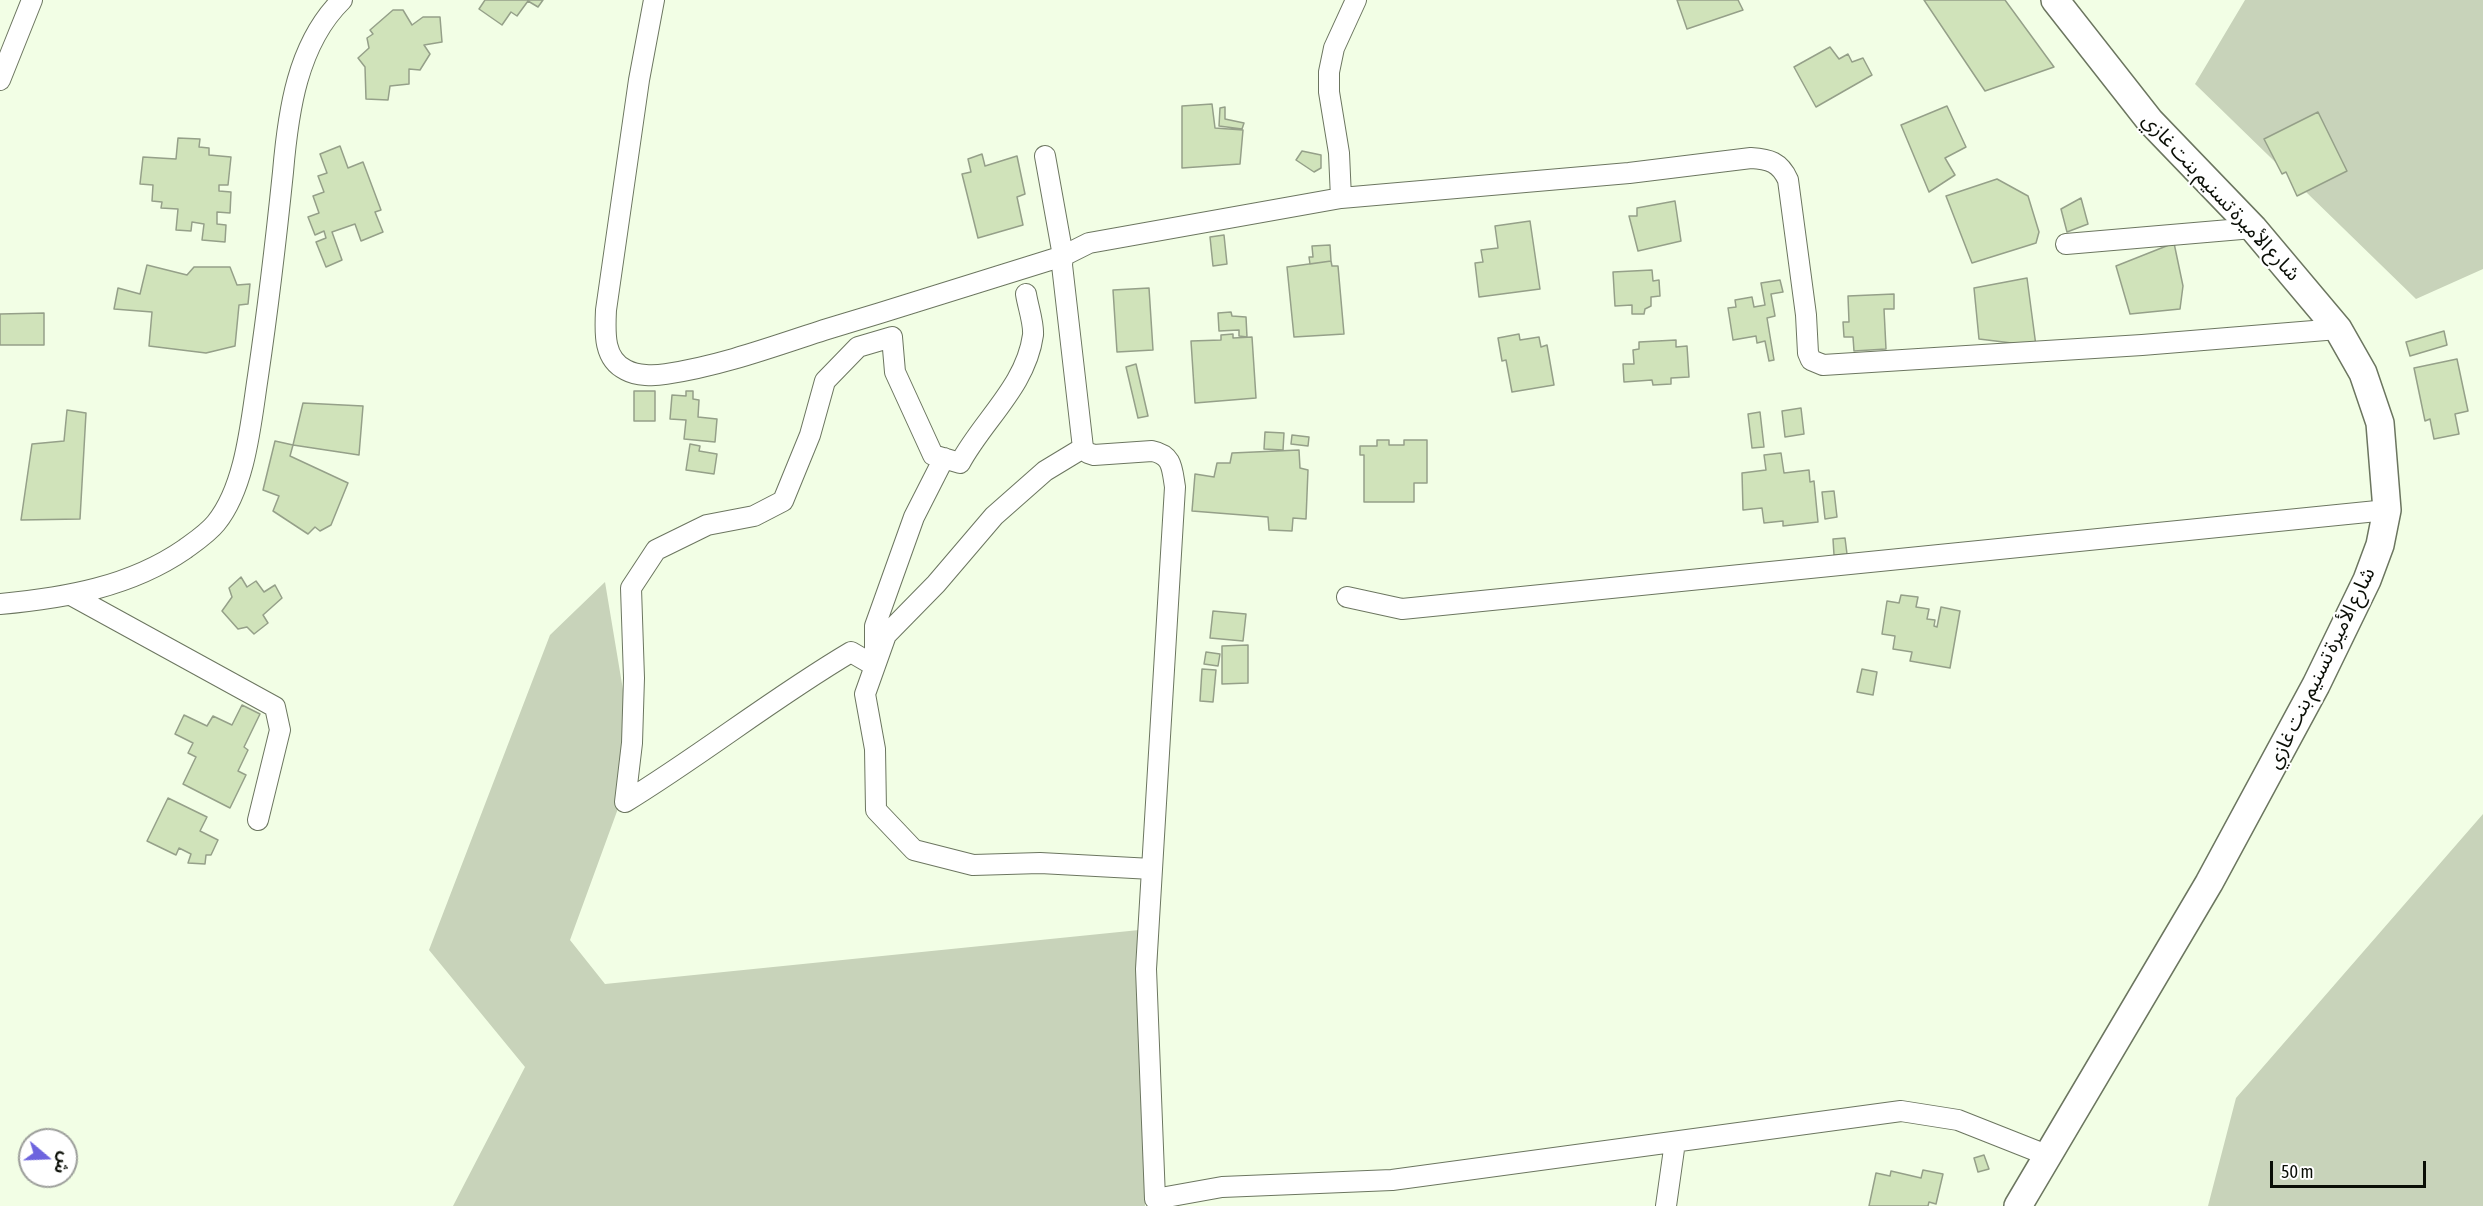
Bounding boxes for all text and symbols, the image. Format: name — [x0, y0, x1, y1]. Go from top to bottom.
street label: شارع الأميرة تسنيم بنت غازي — [2137, 108, 2305, 286]
street label: شارع الأميرة تسنيم بنت غازي — [2262, 564, 2380, 772]
north arrow — [18, 1128, 78, 1188]
scale bar — [2273, 1149, 2429, 1187]
text: ش — [51, 1150, 75, 1176]
text: 50 m — [2281, 1161, 2313, 1182]

